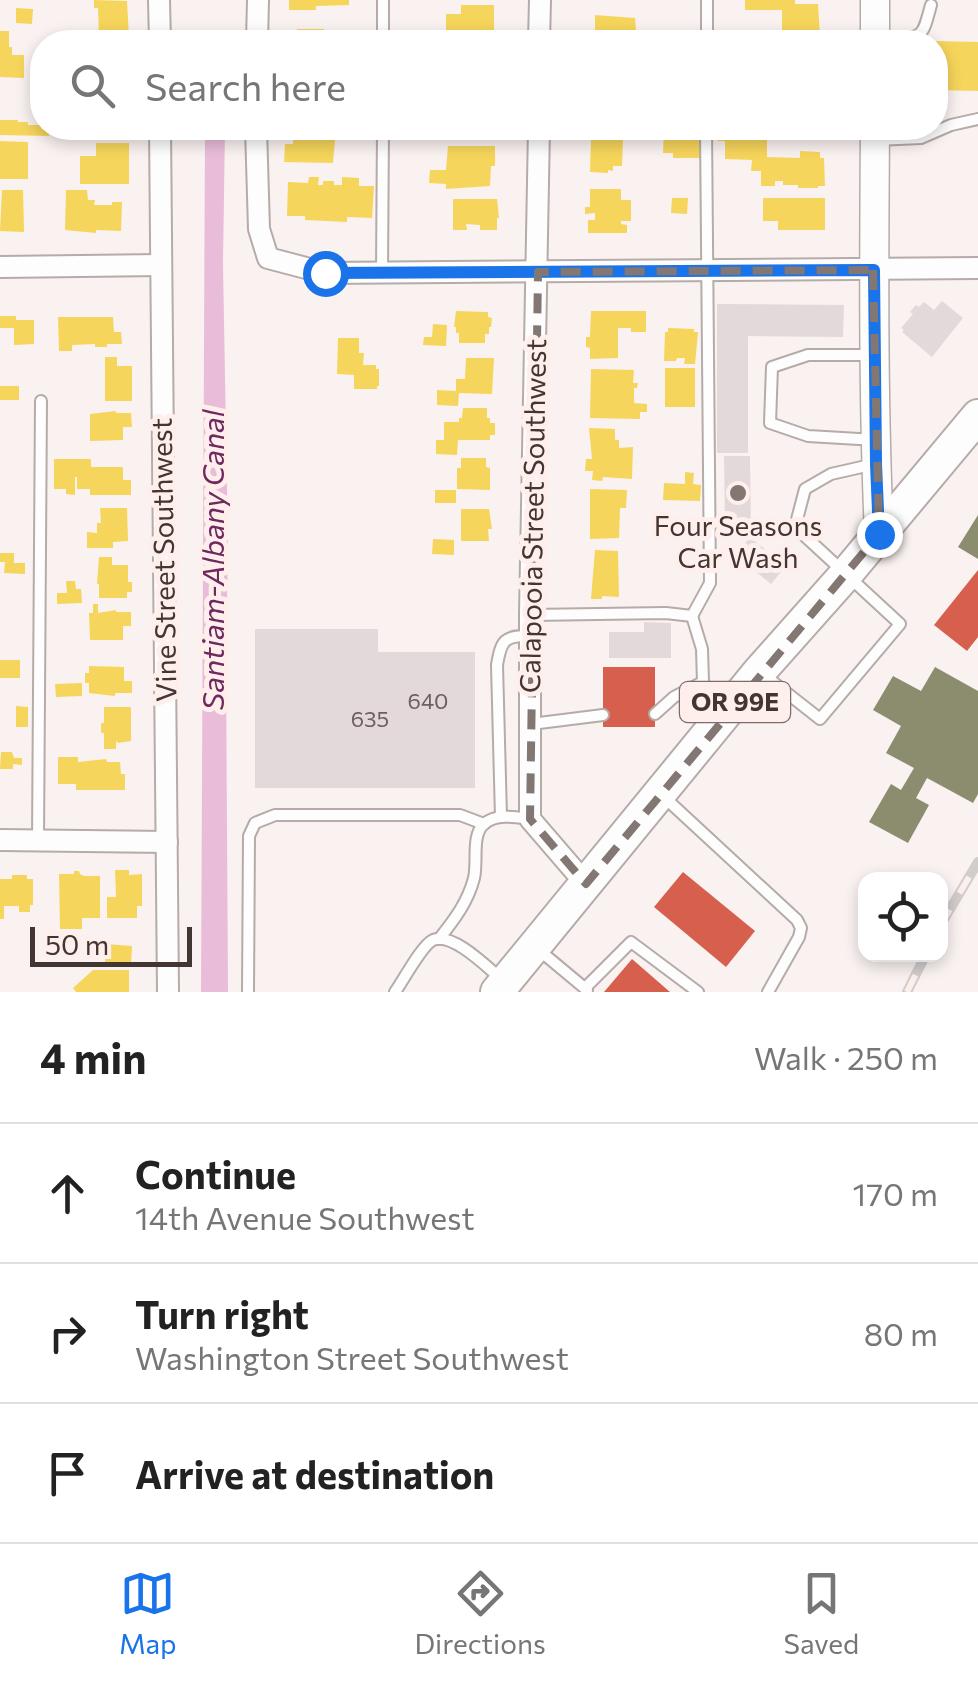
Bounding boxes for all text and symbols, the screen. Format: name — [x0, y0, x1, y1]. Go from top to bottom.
search box — [30, 30, 948, 140]
icon: search — [65, 58, 120, 113]
text: Search here — [145, 62, 346, 109]
route start — [303, 251, 349, 297]
street label: Calapooia Street Southwest — [512, 339, 552, 693]
water label: Santiam-Albany Canal — [193, 408, 230, 710]
street label: Vine Street Southwest — [144, 418, 182, 702]
marker: Four Seasons Car Wash — [727, 482, 749, 504]
place label: Four Seasons Car Wash — [654, 508, 822, 574]
route end — [857, 512, 903, 558]
road number: OR 99E — [680, 682, 790, 722]
house number: 640 — [408, 687, 448, 714]
house number: 635 — [351, 705, 389, 732]
map controls — [858, 872, 948, 962]
button: locate — [858, 872, 948, 962]
scale bar — [30, 922, 192, 966]
text: 50 m — [45, 927, 109, 961]
text: 4 min — [40, 1031, 146, 1083]
text: Walk · 250 m — [754, 1037, 938, 1077]
text: Continue — [135, 1150, 296, 1197]
icon: ahead — [40, 1166, 95, 1221]
text: 170 m — [853, 1173, 938, 1213]
text: 14th Avenue Southwest — [135, 1197, 475, 1237]
text: Turn right — [135, 1290, 309, 1337]
icon: right — [40, 1306, 95, 1361]
text: 80 m — [864, 1313, 938, 1353]
text: Washington Street Southwest — [135, 1337, 569, 1377]
icon: arrive — [40, 1446, 95, 1501]
text: Arrive at destination — [135, 1450, 494, 1497]
tab: Map — [119, 1566, 177, 1660]
tab: Directions — [414, 1566, 546, 1660]
tab: Saved — [784, 1566, 859, 1660]

